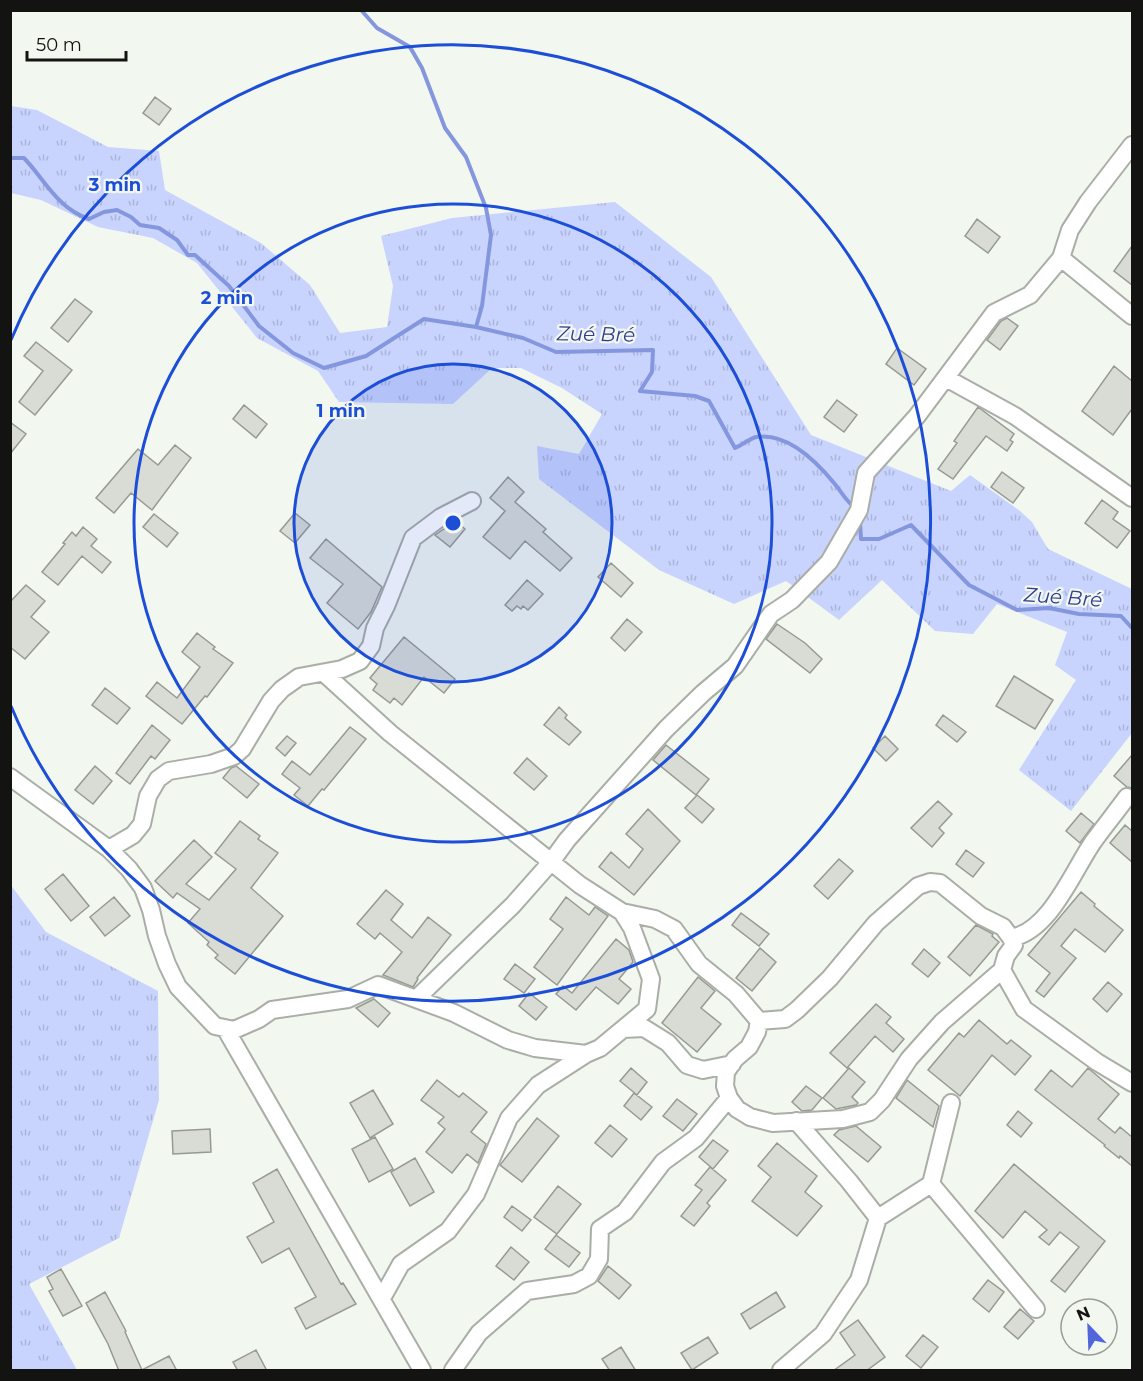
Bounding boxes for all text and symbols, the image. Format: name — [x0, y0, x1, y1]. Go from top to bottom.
scale bar — [27, 24, 126, 62]
text: 50 m — [36, 34, 82, 56]
text: 3 min — [88, 174, 141, 196]
text: 2 min — [201, 287, 253, 309]
water label: Zué Bré — [556, 321, 635, 347]
text: 1 min — [317, 400, 365, 422]
centre of rings — [443, 513, 463, 533]
water label: Zué Bré — [1022, 582, 1103, 612]
north arrow — [1059, 1297, 1119, 1357]
text: N — [1074, 1302, 1093, 1325]

